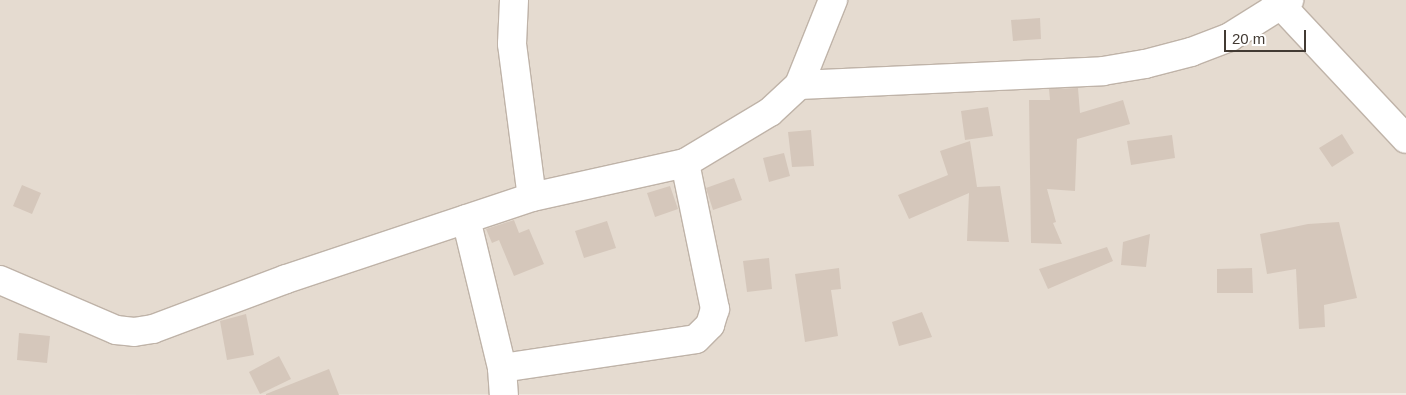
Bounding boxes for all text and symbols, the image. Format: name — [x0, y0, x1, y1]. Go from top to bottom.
scale bar — [1226, 20, 1308, 52]
text: 20 m — [1232, 30, 1265, 47]

